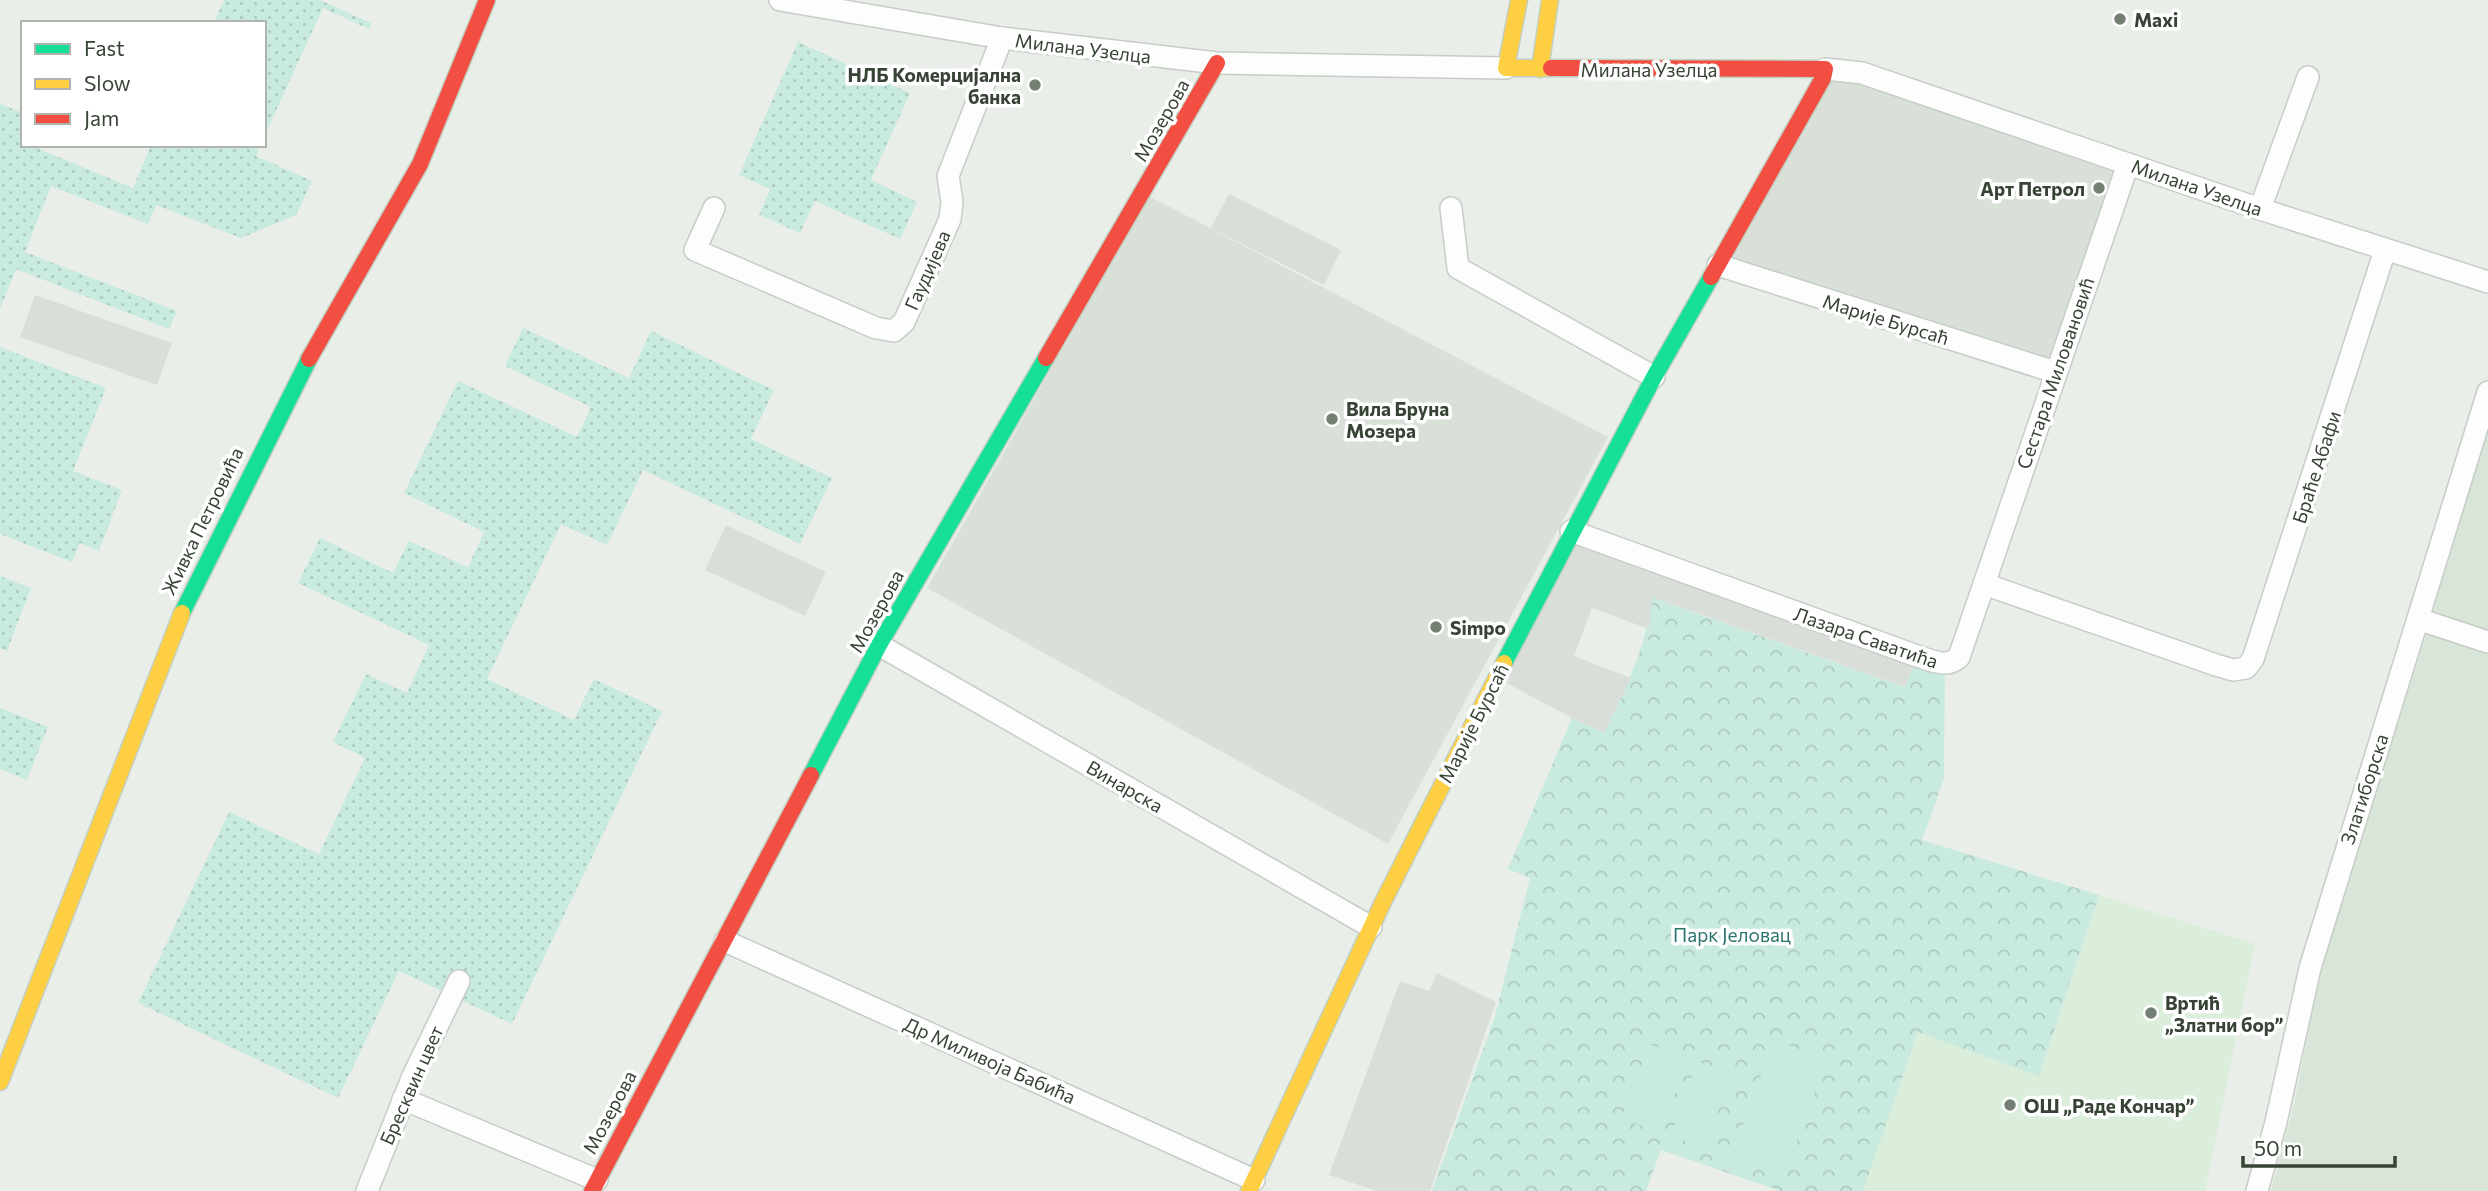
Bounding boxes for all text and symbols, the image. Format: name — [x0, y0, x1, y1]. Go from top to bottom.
place label: Maxi — [2134, 8, 2178, 31]
marker: Maxi — [2112, 11, 2128, 27]
legend — [21, 21, 266, 147]
street label: Милана Узелца — [1014, 28, 1152, 68]
text: Fast — [84, 35, 125, 60]
street label: Милана Узелца — [1581, 58, 1717, 81]
place label: НЛБ Комерцијална банка — [848, 63, 1021, 108]
text: Slow — [84, 70, 131, 95]
street label: Мозерова — [1128, 75, 1194, 165]
marker: НЛБ Комерцијална банка — [1027, 77, 1043, 93]
text: Jam — [84, 105, 119, 130]
street label: Милана Узелца — [2129, 154, 2265, 220]
place label: Арт Петрол — [1980, 177, 2085, 200]
marker: Арт Петрол — [2091, 180, 2107, 196]
street label: Гаудијева — [899, 227, 955, 313]
street label: Сестара Миловановић — [2011, 274, 2099, 472]
street label: Марије Бурсаћ — [1820, 289, 1952, 349]
place label: Вила Бруна Мозера — [1346, 397, 1449, 442]
street label: Браће Абафи — [2287, 408, 2345, 526]
marker: Вила Бруна Мозера — [1324, 411, 1340, 427]
street label: Живка Петровића — [156, 443, 248, 599]
street label: Мозерова — [844, 566, 908, 656]
street label: Лазара Саватића — [1791, 602, 1941, 672]
place label: Simpo — [1450, 616, 1506, 639]
marker: Simpo — [1428, 619, 1444, 635]
street label: Марије Бурсаћ — [1433, 659, 1513, 787]
street label: Златиборска — [2335, 731, 2393, 847]
street label: Винарска — [1083, 755, 1167, 817]
park label: Парк Јеловац — [1673, 923, 1791, 946]
place label: Вртић „Златни бор” — [2165, 991, 2284, 1036]
marker: Вртић „Златни бор” — [2143, 1005, 2159, 1021]
street label: Др Миливоја Бабића — [901, 1012, 1079, 1108]
street label: Бресквин цвет — [374, 1022, 448, 1148]
street label: Мозерова — [577, 1066, 641, 1158]
place label: ОШ „Раде Кончар” — [2024, 1094, 2194, 1117]
marker: ОШ „Раде Кончар” — [2002, 1097, 2018, 1113]
scale bar — [2243, 1124, 2395, 1168]
text: 50 m — [2254, 1135, 2302, 1160]

